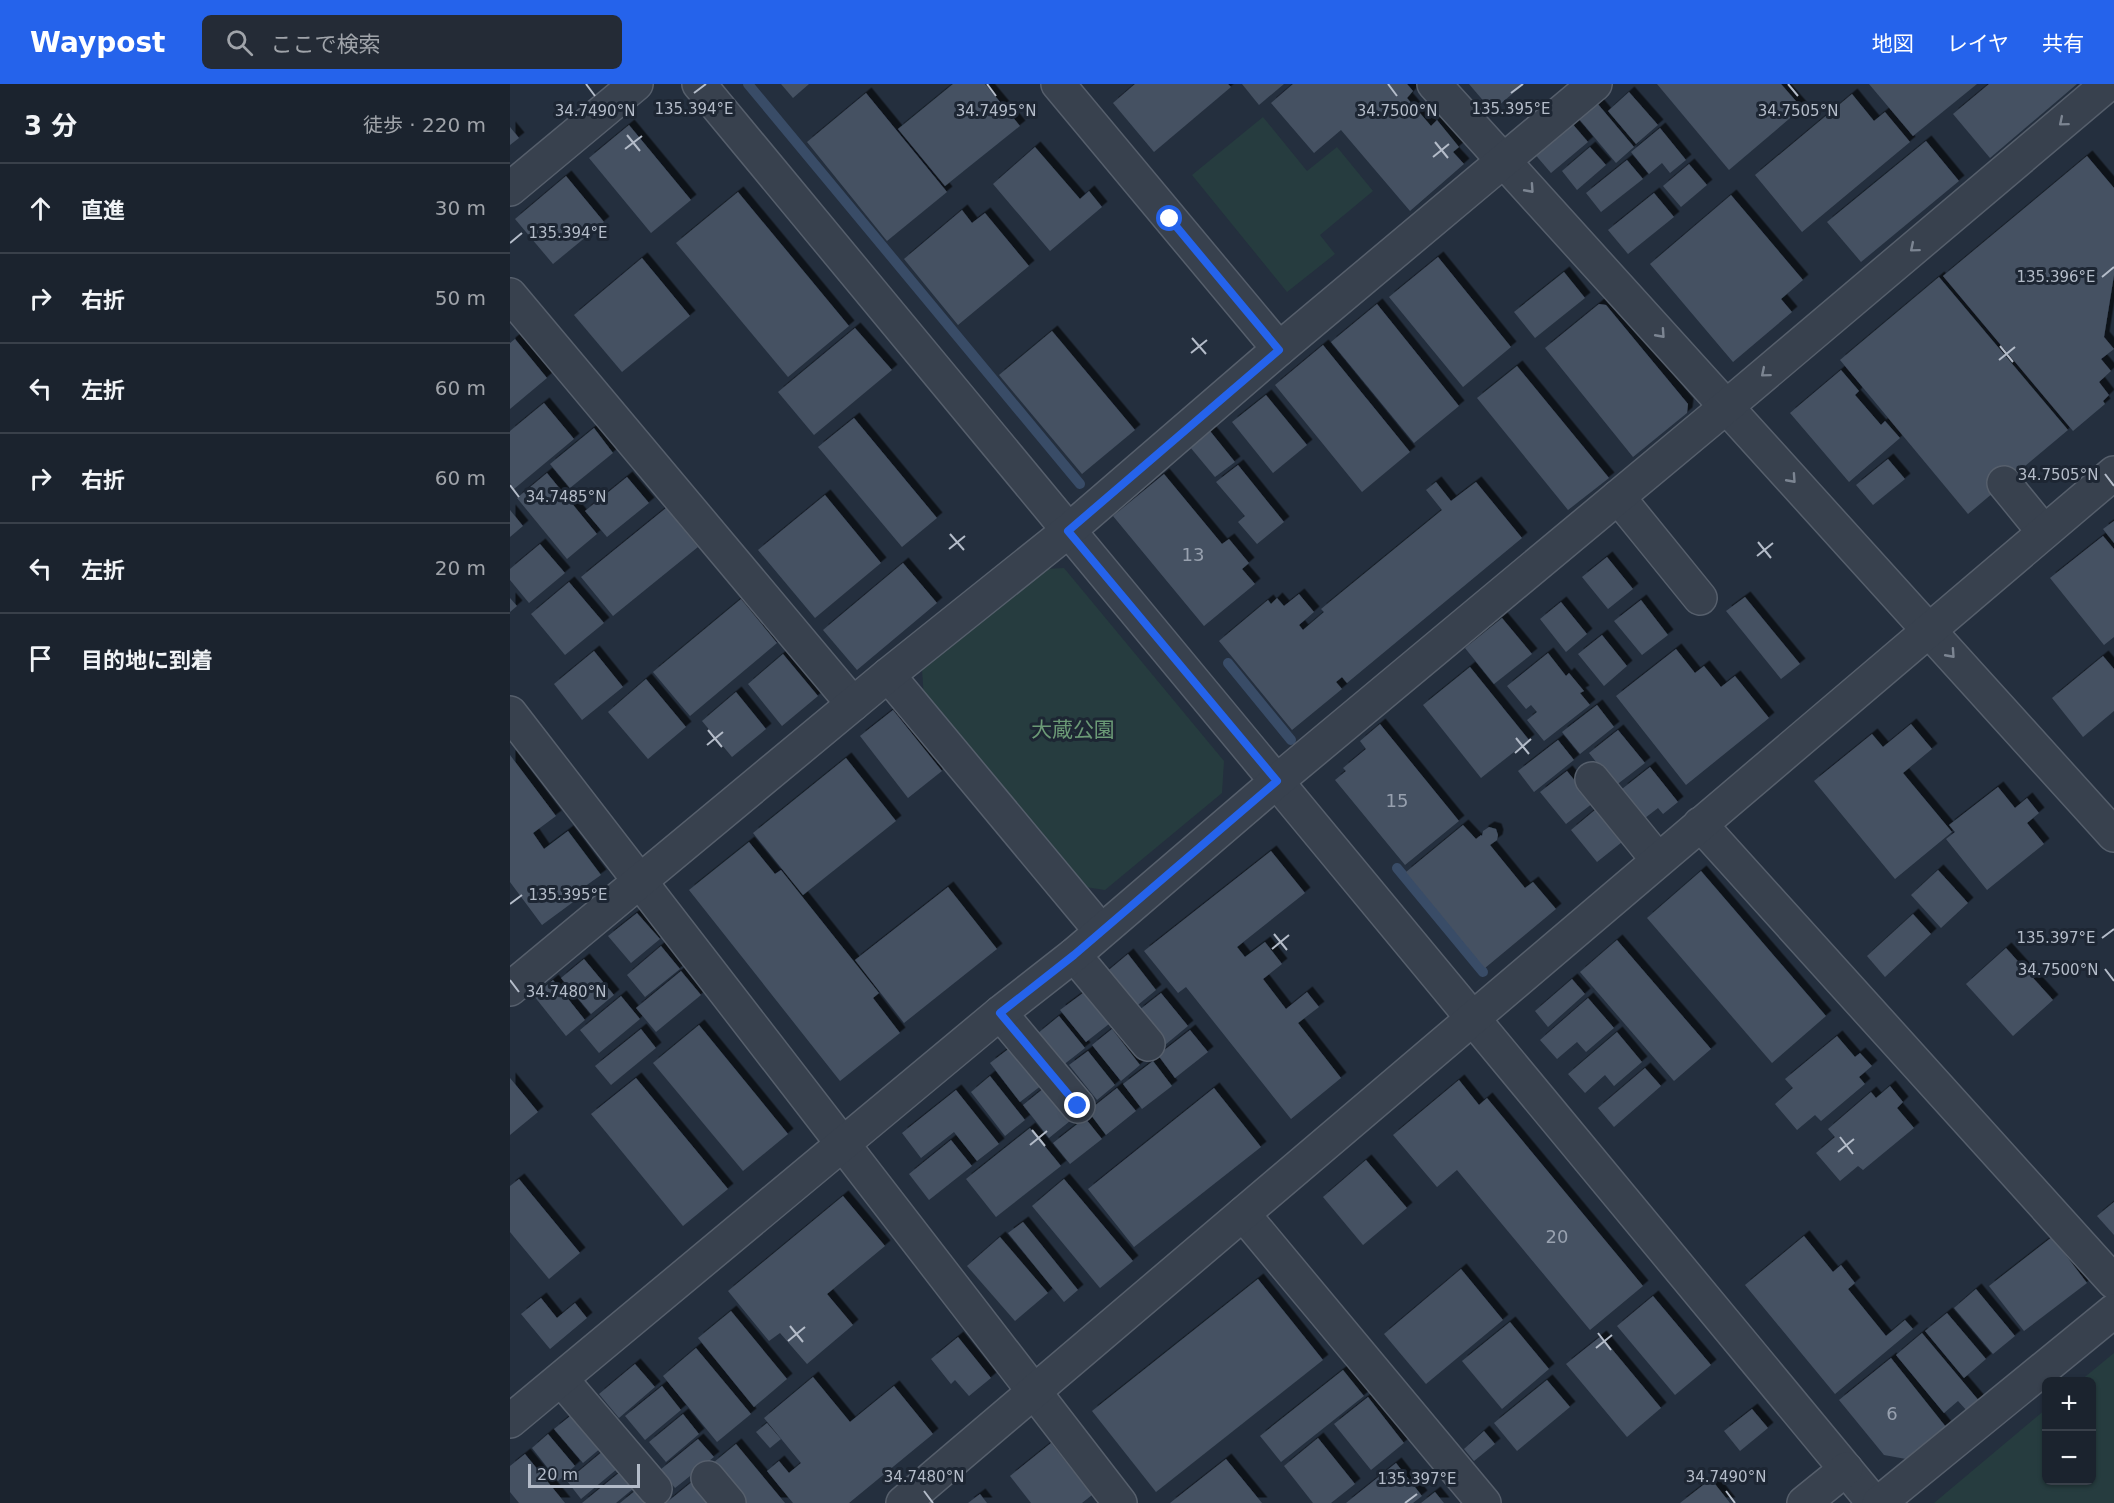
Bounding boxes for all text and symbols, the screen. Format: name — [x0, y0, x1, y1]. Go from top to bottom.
search box — [202, 15, 622, 69]
text: Waypost — [30, 26, 166, 59]
icon: search — [223, 26, 256, 59]
text: ここで検索 — [271, 32, 381, 57]
text: 地図 — [1872, 32, 1914, 56]
text: レイヤ — [1947, 32, 2009, 56]
text: 共有 — [2042, 32, 2084, 56]
text: 135.394°E — [654, 100, 734, 118]
text: 135.395°E — [1471, 100, 1551, 118]
text: 34.7490°N — [555, 102, 635, 120]
text: 34.7495°N — [956, 102, 1036, 120]
text: 34.7500°N — [1357, 102, 1437, 120]
text: 34.7505°N — [1758, 102, 1838, 120]
text: 3 分 — [24, 111, 77, 141]
text: 徒歩 · 220 m — [363, 113, 486, 137]
one-way arrow — [2059, 115, 2070, 126]
one-way arrow — [1523, 183, 1534, 193]
icon: ahead — [24, 192, 57, 225]
text: 30 m — [435, 196, 486, 220]
text: 直進 — [81, 198, 125, 223]
route start — [1156, 205, 1182, 231]
text: 135.394°E — [528, 224, 608, 242]
one-way arrow — [1910, 240, 1921, 251]
text: 135.396°E — [2016, 268, 2096, 286]
icon: right — [24, 282, 57, 315]
text: 50 m — [435, 286, 486, 310]
text: 右折 — [81, 288, 125, 313]
one-way arrow — [1654, 327, 1665, 338]
one-way arrow — [1761, 366, 1772, 377]
icon: left — [24, 372, 57, 405]
text: 60 m — [435, 376, 486, 400]
text: 左折 — [81, 378, 125, 403]
icon: right — [24, 462, 57, 495]
text: 60 m — [435, 466, 486, 490]
text: 34.7505°N — [2018, 466, 2098, 484]
text: 右折 — [81, 468, 125, 493]
one-way arrow — [1785, 472, 1796, 482]
text: 34.7485°N — [526, 488, 606, 506]
house number: 13 — [1182, 544, 1204, 565]
icon: left — [24, 552, 57, 585]
text: 20 m — [435, 556, 486, 580]
text: 左折 — [81, 558, 125, 583]
icon: arrive — [24, 642, 57, 675]
one-way arrow — [1944, 647, 1955, 658]
text: 目的地に到着 — [81, 648, 213, 673]
park label: 大蔵公園 — [1031, 718, 1115, 742]
house number: 15 — [1386, 790, 1408, 811]
text: 135.395°E — [528, 886, 608, 904]
text: 135.397°E — [2016, 929, 2096, 947]
text: 34.7500°N — [2018, 961, 2098, 979]
text: 34.7480°N — [526, 983, 606, 1001]
route end — [1064, 1092, 1090, 1118]
house number: 20 — [1546, 1226, 1568, 1247]
map controls — [2042, 1377, 2096, 1485]
button: + — [2042, 1377, 2096, 1431]
house number: 6 — [1886, 1403, 1898, 1424]
button: − — [2042, 1431, 2096, 1485]
scale bar — [528, 1461, 640, 1488]
text: 20 m — [537, 1465, 578, 1484]
text: 34.7480°N — [884, 1468, 964, 1486]
text: 34.7490°N — [1686, 1468, 1766, 1486]
text: 135.397°E — [1377, 1470, 1457, 1488]

